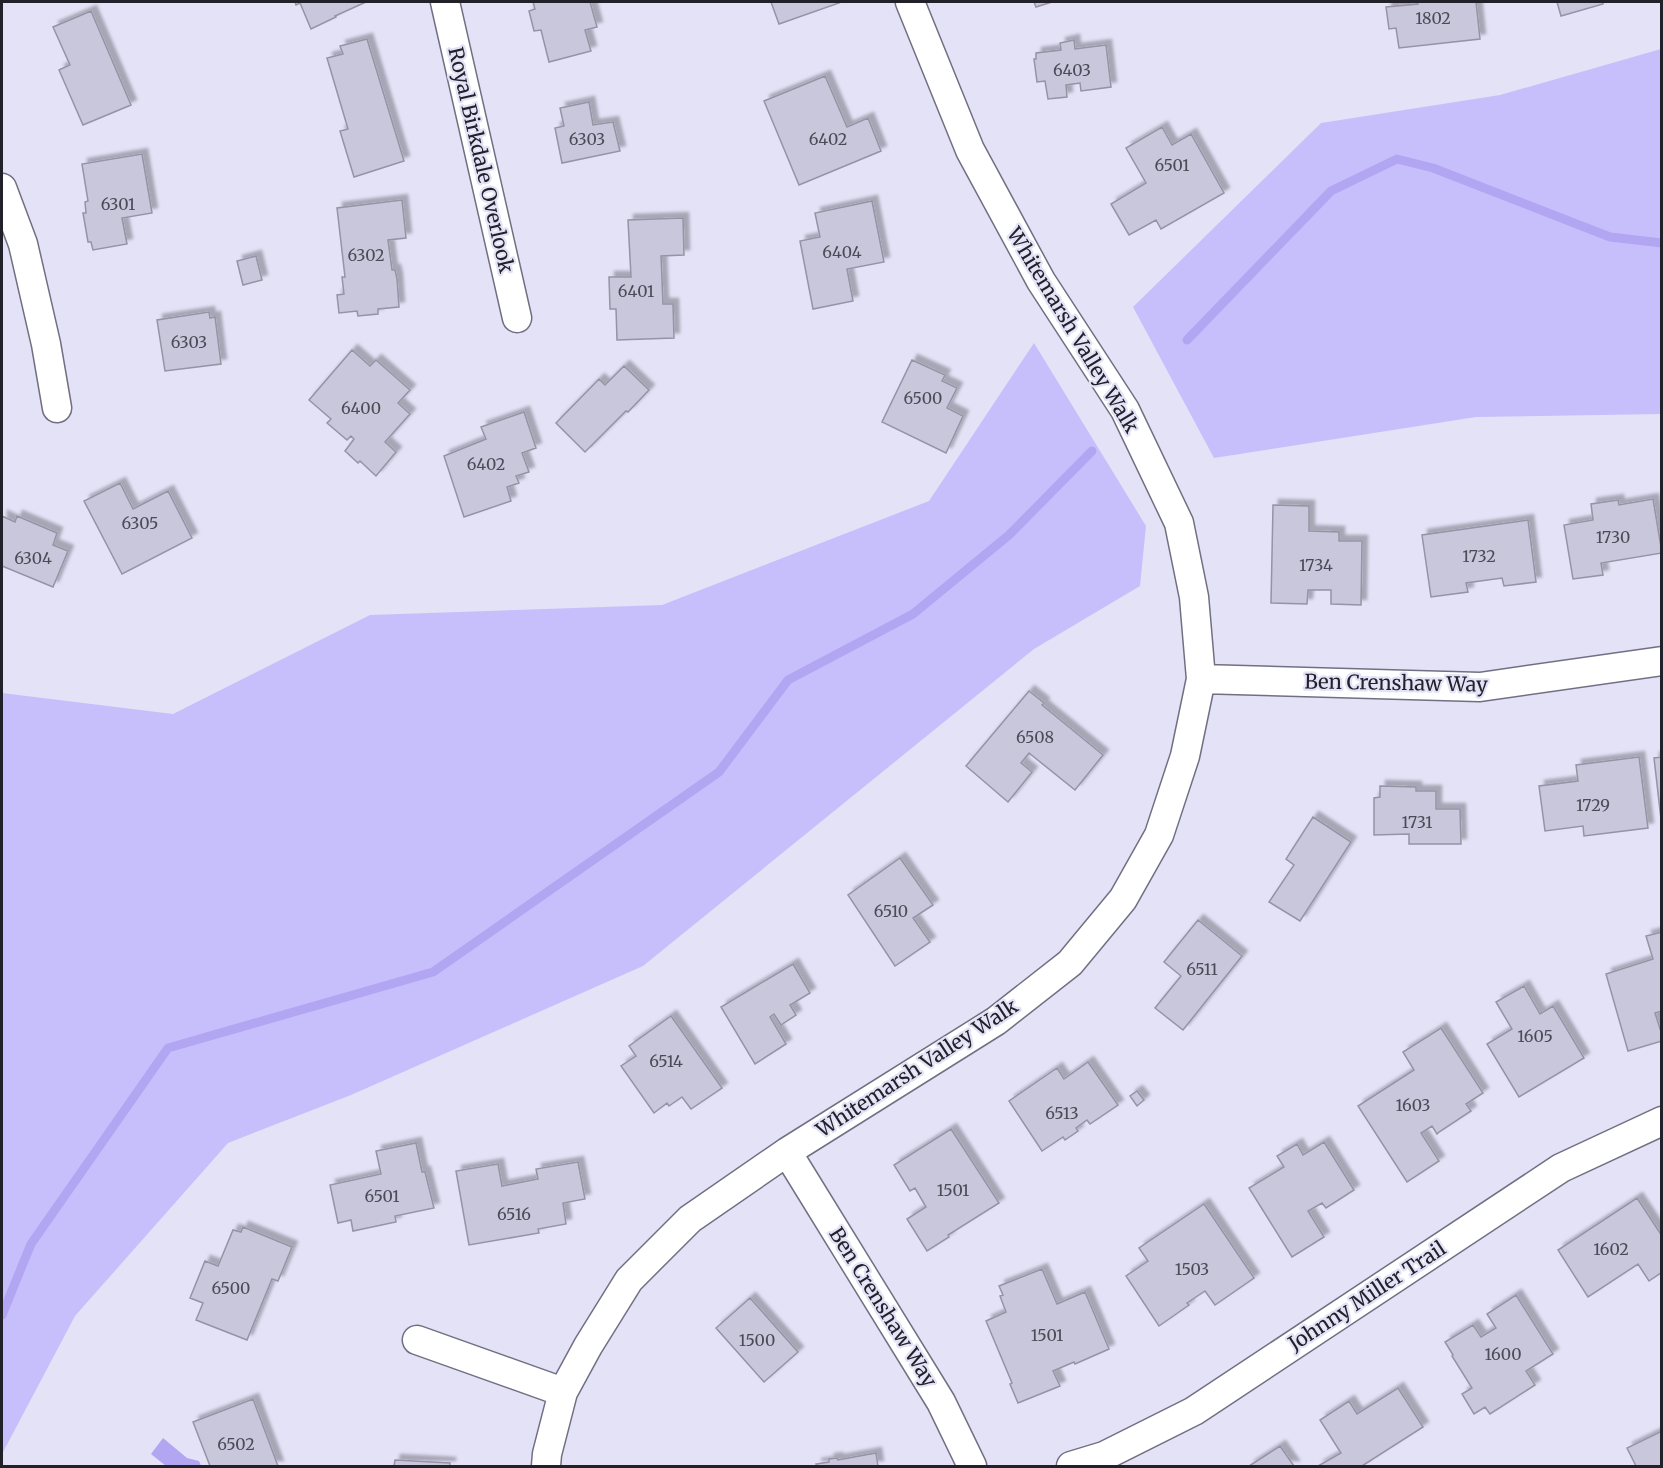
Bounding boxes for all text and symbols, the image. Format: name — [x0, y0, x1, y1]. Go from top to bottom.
house number: 1802 — [1415, 8, 1451, 28]
street label: Royal Birkdale Overlook — [443, 45, 520, 276]
house number: 6403 — [1053, 60, 1091, 80]
house number: 6303 — [569, 129, 605, 149]
house number: 6402 — [809, 129, 847, 149]
house number: 6501 — [1154, 155, 1190, 175]
house number: 6301 — [101, 194, 135, 214]
street label: Whitemarsh Valley Walk — [1002, 222, 1145, 437]
house number: 6404 — [822, 242, 862, 262]
house number: 6302 — [348, 245, 385, 265]
house number: 6401 — [618, 281, 654, 301]
house number: 6303 — [171, 332, 207, 352]
house number: 6500 — [904, 388, 942, 408]
house number: 6400 — [341, 398, 381, 418]
house number: 6402 — [467, 454, 505, 474]
house number: 6305 — [122, 513, 158, 533]
house number: 1730 — [1596, 527, 1630, 547]
house number: 1732 — [1462, 546, 1496, 566]
house number: 6304 — [14, 548, 52, 568]
house number: 1734 — [1299, 555, 1333, 575]
street label: Ben Crenshaw Way — [1304, 668, 1488, 697]
house number: 6508 — [1016, 727, 1054, 747]
house number: 1729 — [1576, 795, 1610, 815]
house number: 1731 — [1402, 812, 1432, 832]
house number: 6510 — [874, 901, 908, 921]
house number: 6511 — [1186, 959, 1218, 979]
street label: Whitemarsh Valley Walk — [810, 993, 1023, 1143]
house number: 1605 — [1517, 1026, 1553, 1046]
house number: 6514 — [649, 1051, 683, 1071]
house number: 1603 — [1396, 1095, 1430, 1115]
house number: 6513 — [1045, 1103, 1079, 1123]
house number: 1501 — [937, 1180, 969, 1200]
house number: 6501 — [364, 1186, 400, 1206]
house number: 6516 — [497, 1204, 531, 1224]
street label: Ben Crenshaw Way — [824, 1222, 943, 1391]
street label: Johnny Miller Trail — [1282, 1235, 1450, 1356]
house number: 1602 — [1593, 1239, 1629, 1259]
house number: 1503 — [1175, 1259, 1209, 1279]
house number: 6500 — [212, 1278, 250, 1298]
house number: 1501 — [1031, 1325, 1063, 1345]
house number: 1500 — [739, 1330, 775, 1350]
house number: 1600 — [1485, 1344, 1522, 1364]
house number: 6502 — [217, 1434, 255, 1454]

